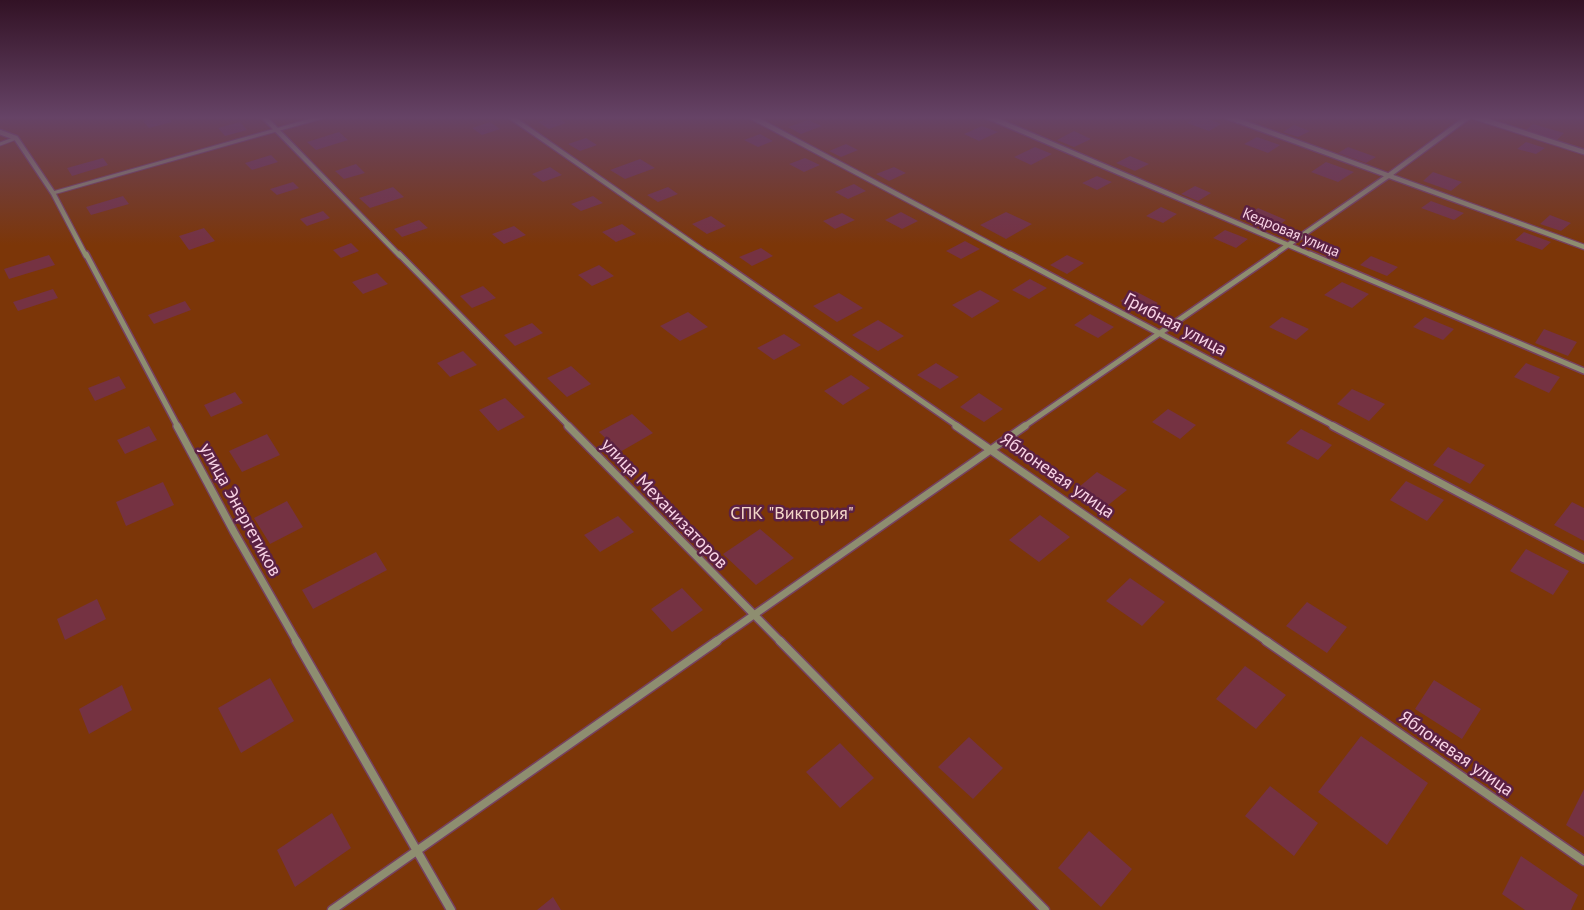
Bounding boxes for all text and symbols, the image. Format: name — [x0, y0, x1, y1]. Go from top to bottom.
street label: Кедровая улица — [1240, 204, 1342, 262]
street label: Грибная улица — [1120, 289, 1230, 361]
street label: Яблоневая улица — [996, 429, 1118, 523]
street label: улица Механизаторов — [596, 434, 732, 574]
street label: улица Энергетиков — [194, 440, 286, 580]
park label: СПК "Виктория" — [730, 503, 854, 525]
street label: Яблоневая улица — [1395, 707, 1517, 801]

